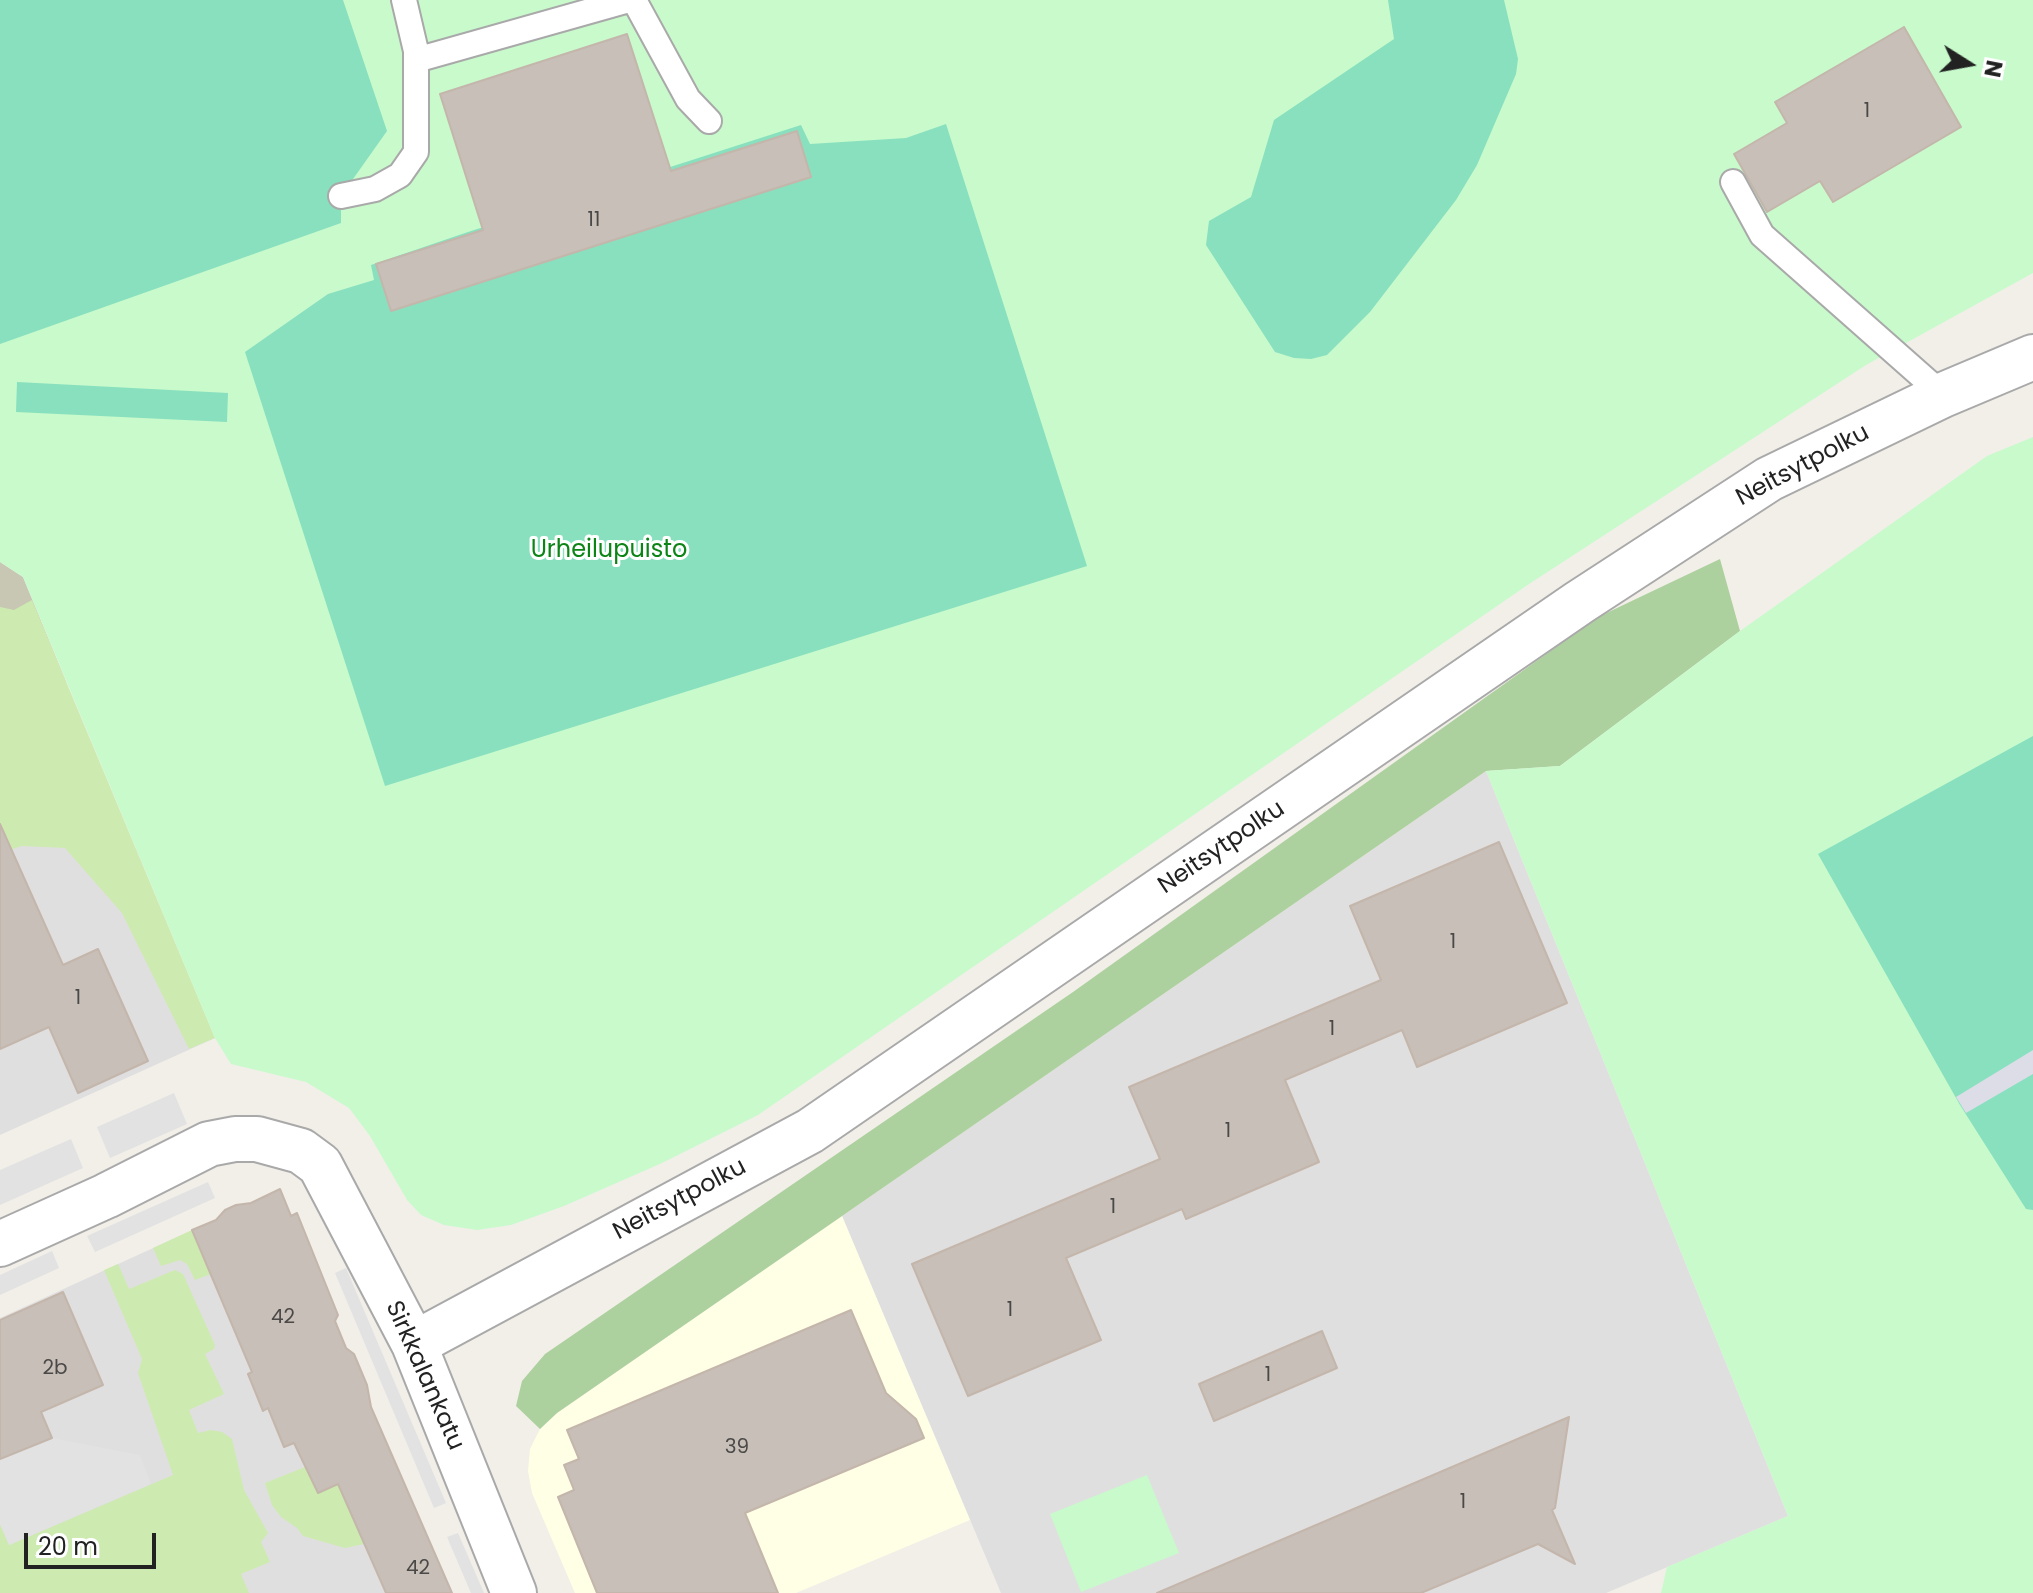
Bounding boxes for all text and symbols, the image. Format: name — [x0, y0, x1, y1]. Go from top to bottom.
north arrow — [1929, 24, 2009, 104]
text: N — [1976, 58, 2010, 80]
house number: 1 — [1864, 100, 1870, 124]
house number: 11 — [588, 209, 600, 233]
street label: Neitsytpolku — [1732, 419, 1874, 513]
park label: Urheilupuisto — [531, 537, 687, 565]
street label: Neitsytpolku — [1153, 795, 1291, 901]
house number: 1 — [1450, 931, 1456, 955]
house number: 1 — [75, 987, 81, 1011]
house number: 1 — [1329, 1018, 1335, 1042]
house number: 1 — [1225, 1120, 1231, 1144]
street label: Neitsytpolku — [609, 1153, 751, 1247]
house number: 1 — [1110, 1196, 1116, 1220]
street label: Sirkkalankatu — [378, 1297, 470, 1455]
house number: 1 — [1007, 1299, 1013, 1323]
house number: 42 — [271, 1306, 295, 1330]
house number: 2b — [42, 1357, 68, 1381]
house number: 1 — [1265, 1364, 1271, 1388]
house number: 39 — [725, 1436, 749, 1460]
house number: 1 — [1460, 1491, 1466, 1515]
scale bar — [28, 1517, 160, 1567]
text: 20 m — [38, 1530, 98, 1563]
house number: 42 — [406, 1557, 430, 1581]

